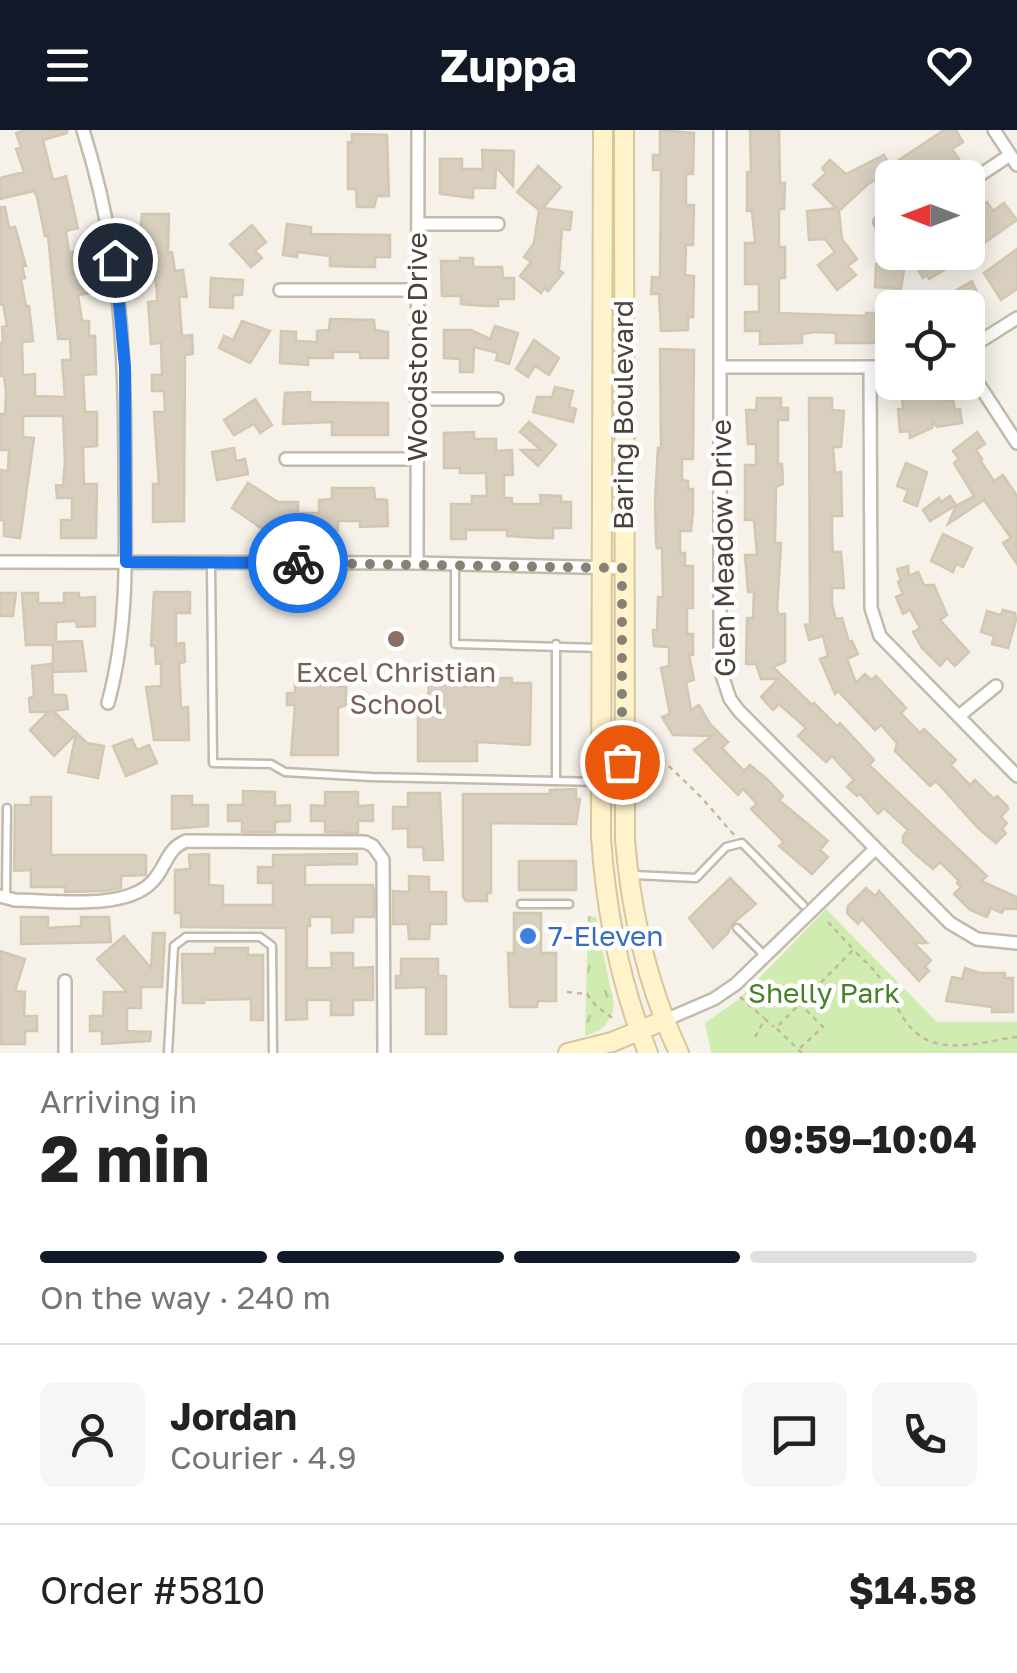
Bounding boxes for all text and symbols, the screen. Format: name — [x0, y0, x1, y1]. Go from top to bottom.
icon: menu — [40, 38, 95, 93]
text: Zuppa — [440, 38, 577, 92]
icon: heart — [922, 38, 977, 93]
north arrow — [875, 160, 985, 270]
map controls — [875, 160, 985, 400]
pin — [73, 218, 158, 303]
street label: Woodstone Drive — [400, 232, 433, 462]
icon: home — [88, 233, 143, 288]
button: locate — [875, 290, 985, 400]
street label: Baring Boulevard — [606, 300, 639, 530]
street label: Glen Meadow Drive — [704, 419, 741, 677]
courier — [248, 513, 348, 613]
icon: bike — [271, 536, 326, 591]
marker: Excel Christian School — [385, 628, 407, 650]
place label: Excel Christian School — [296, 655, 496, 720]
pin — [580, 720, 665, 805]
icon: bag — [595, 735, 650, 790]
place label: 7-Eleven — [548, 919, 664, 952]
marker: 7-Eleven — [517, 925, 539, 947]
park label: Shelly Park — [748, 976, 900, 1009]
text: Arriving in — [40, 1082, 197, 1120]
text: 09:59–10:04 — [744, 1116, 977, 1161]
text: 2 min — [40, 1118, 210, 1196]
text: On the way · 240 m — [40, 1278, 331, 1316]
button: person — [40, 1382, 145, 1487]
button: chat — [742, 1382, 847, 1487]
button: phone — [872, 1382, 977, 1487]
text: Jordan — [170, 1393, 297, 1438]
text: Courier · 4.9 — [170, 1438, 357, 1476]
text: Order #5810 — [40, 1567, 265, 1612]
text: $14.58 — [849, 1567, 977, 1612]

